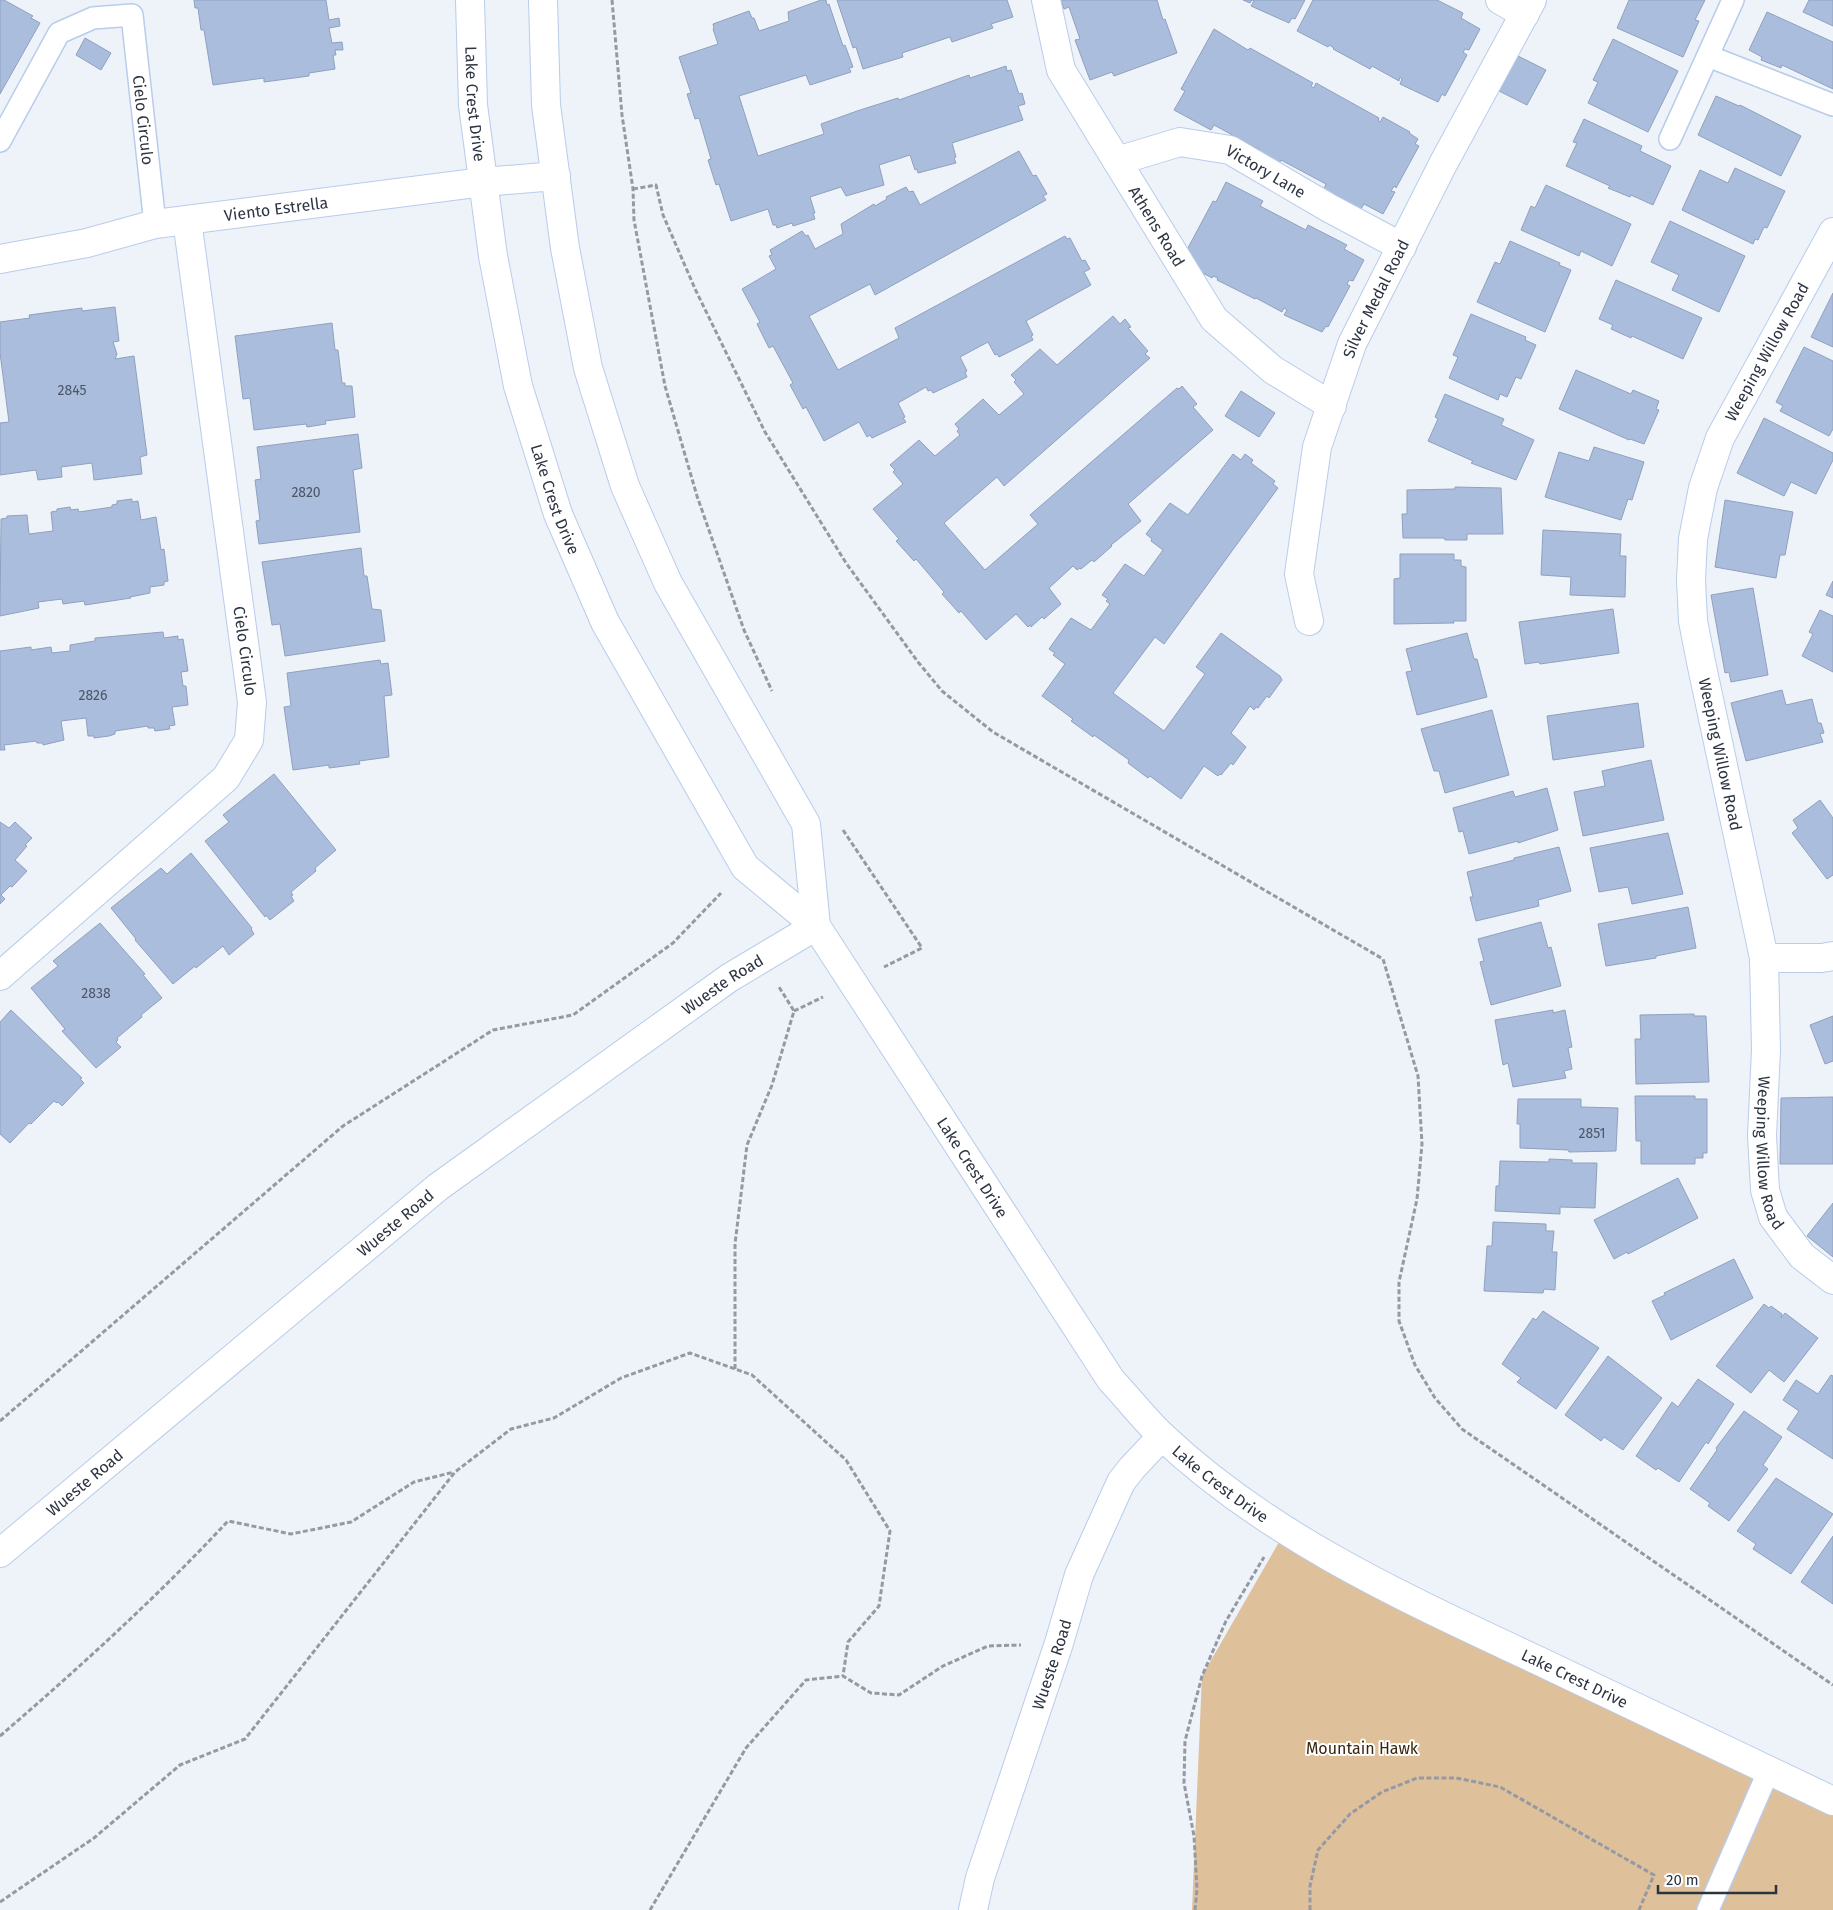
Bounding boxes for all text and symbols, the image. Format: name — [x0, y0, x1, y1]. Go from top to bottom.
street label: Lake Crest Drive — [462, 46, 490, 163]
street label: Cielo Circulo — [129, 74, 158, 166]
street label: Victory Lane — [1223, 140, 1309, 202]
street label: Athens Road — [1125, 182, 1189, 270]
street label: Viento Estrella — [223, 192, 329, 225]
street label: Silver Medal Road — [1338, 236, 1413, 360]
street label: Weeping Willow Road — [1721, 279, 1813, 425]
house number: 2845 — [58, 382, 86, 399]
street label: Lake Crest Drive — [527, 442, 584, 557]
house number: 2820 — [291, 484, 321, 501]
street label: Cielo Circulo — [229, 605, 261, 697]
street label: Weeping Willow Road — [1695, 676, 1746, 832]
house number: 2826 — [79, 687, 107, 704]
street label: Wueste Road — [678, 950, 766, 1018]
house number: 2838 — [81, 985, 111, 1002]
street label: Weeping Willow Road — [1752, 1075, 1789, 1233]
street label: Lake Crest Drive — [933, 1114, 1012, 1221]
house number: 2851 — [1578, 1125, 1606, 1142]
street label: Wueste Road — [353, 1185, 437, 1260]
street label: Lake Crest Drive — [1169, 1441, 1272, 1526]
street label: Wueste Road — [42, 1445, 127, 1520]
street label: Wueste Road — [1028, 1617, 1075, 1712]
street label: Lake Crest Drive — [1518, 1645, 1631, 1712]
park label: Mountain Hawk — [1306, 1739, 1419, 1758]
scale bar — [1658, 1862, 1776, 1894]
text: 20 m — [1666, 1871, 1699, 1889]

